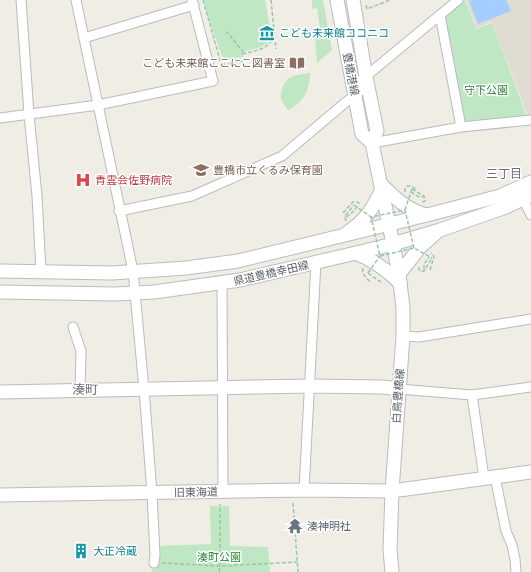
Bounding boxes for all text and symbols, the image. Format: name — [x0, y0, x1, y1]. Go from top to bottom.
museum icon: こども未来館ココニコ — [258, 24, 276, 42]
place label: こども未来館ココニコ — [279, 27, 389, 40]
street label: 豊橋港線 — [340, 51, 361, 97]
library icon: こども未来館ここにこ図書室 — [288, 54, 306, 72]
place label: こども未来館ここにこ図書室 — [142, 57, 285, 70]
park label: 守下公園 — [464, 84, 508, 97]
school or university icon: 豊橋市立くるみ保育園 — [192, 161, 210, 179]
place label: 豊橋市立くるみ保育園 — [213, 164, 323, 177]
district label: 三丁目 — [486, 167, 522, 181]
hospital icon: 青雲会佐野病院 — [74, 171, 92, 189]
place label: 青雲会佐野病院 — [95, 174, 172, 187]
street label: 県道豊橋幸田線 — [232, 258, 310, 288]
street label: 白鳥豊橋線 — [390, 368, 407, 424]
district label: 湊町 — [72, 382, 98, 397]
street label: 旧東海道 — [174, 486, 218, 499]
temple icon: 湊神明社 — [286, 517, 304, 535]
place label: 湊神明社 — [307, 520, 351, 533]
building icon: 大正冷蔵 — [72, 542, 90, 560]
place label: 大正冷蔵 — [93, 545, 137, 558]
park label: 湊町公園 — [197, 551, 241, 564]

